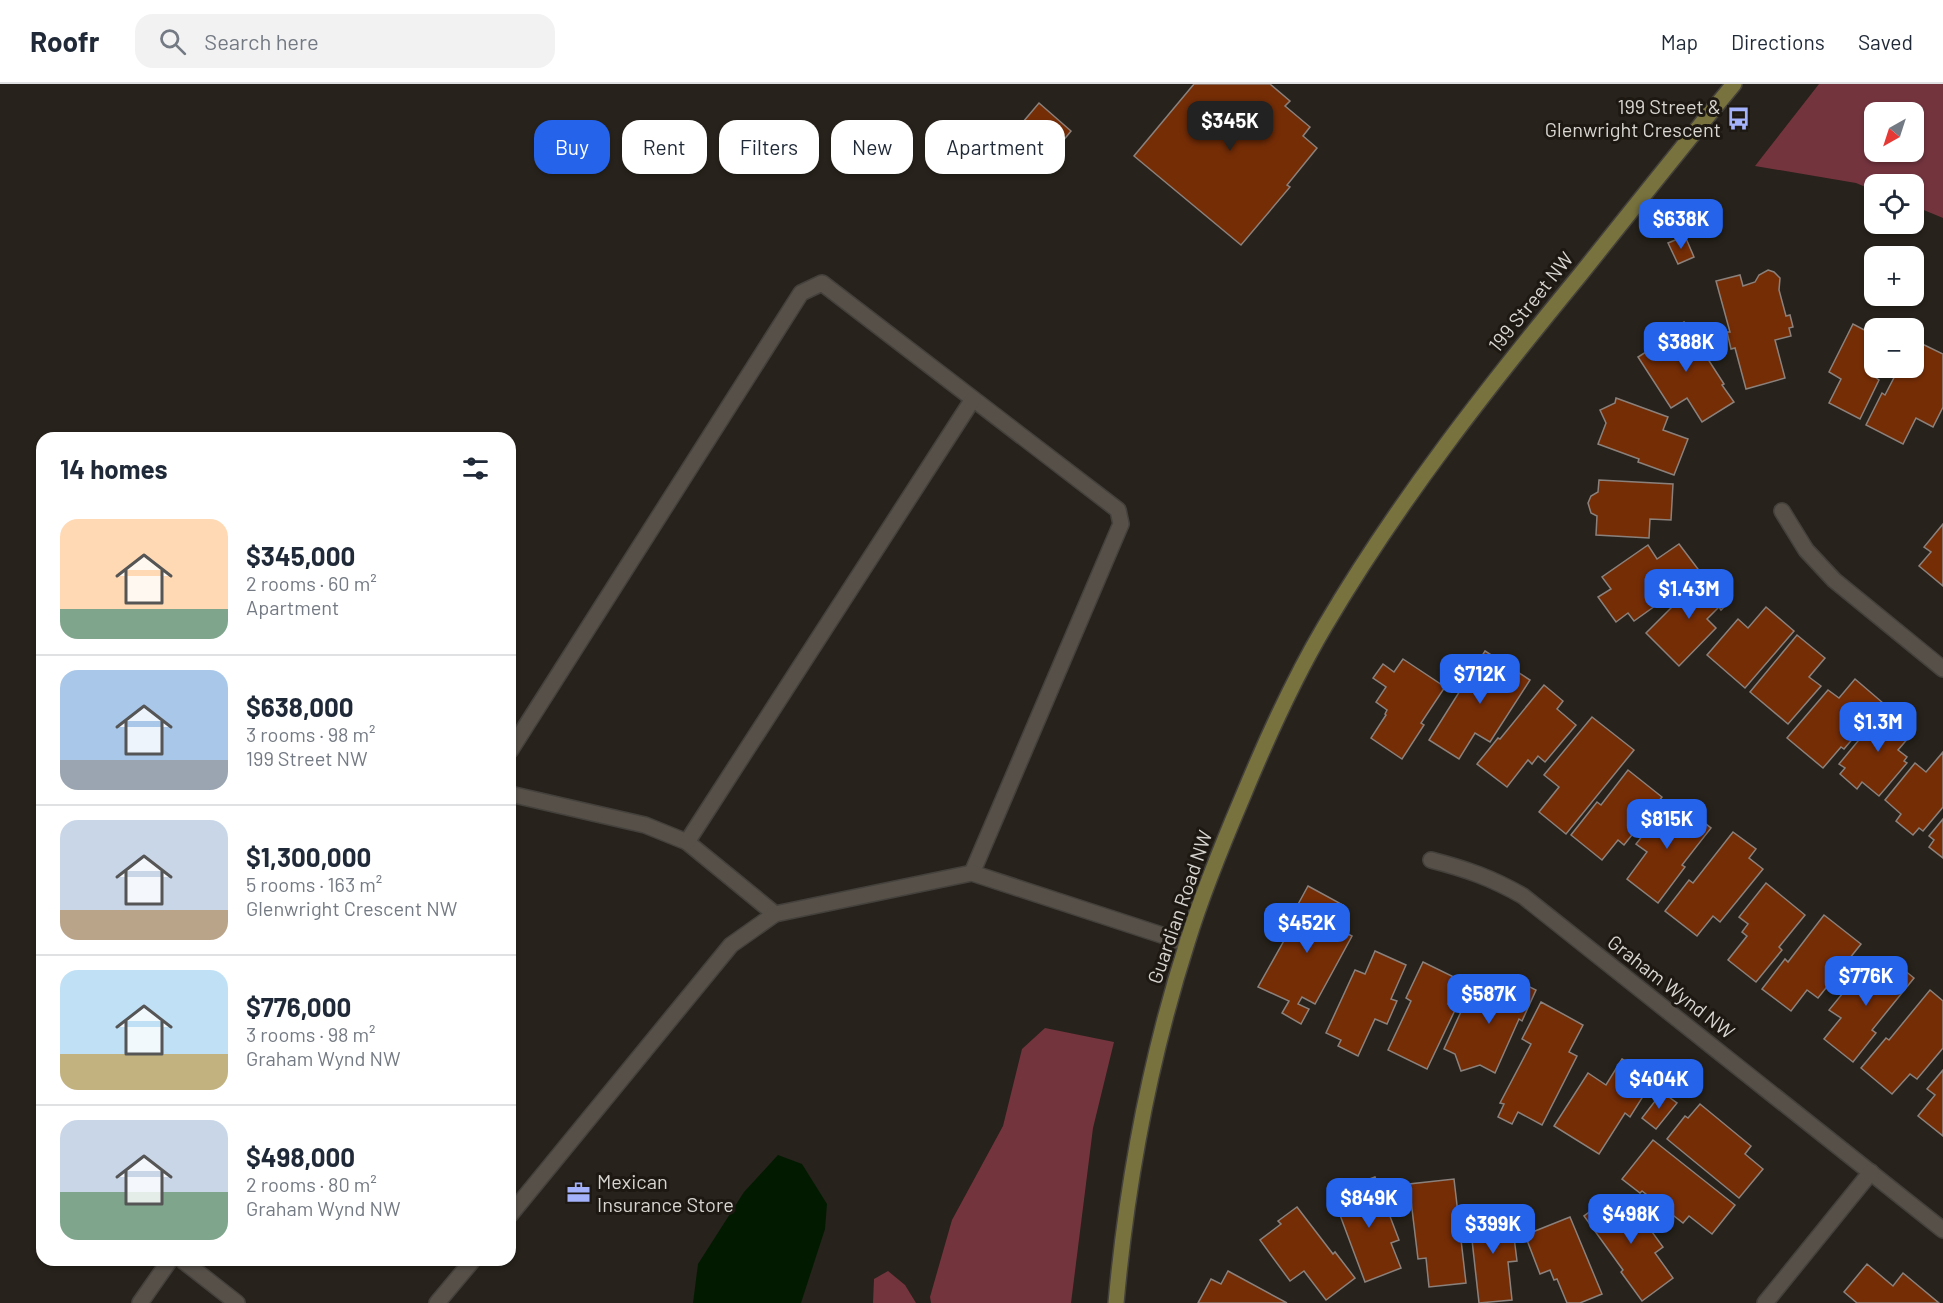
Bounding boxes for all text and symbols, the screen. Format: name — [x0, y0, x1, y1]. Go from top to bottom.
search box — [135, 14, 555, 68]
text: Roofr — [30, 24, 99, 58]
icon: search — [156, 25, 189, 58]
text: Search here — [204, 28, 319, 54]
text: Map — [1661, 29, 1698, 54]
text: Directions — [1731, 29, 1825, 54]
text: Saved — [1858, 29, 1913, 54]
place label: 199 Street & Glenwright Crescent — [1545, 94, 1721, 141]
pin: $345K — [1188, 101, 1272, 152]
north arrow — [1864, 102, 1924, 162]
map controls — [1864, 102, 1924, 378]
bus stop icon: 199 Street & Glenwright Crescent — [1726, 105, 1752, 131]
text: $345K — [1201, 108, 1259, 132]
chip: Buy — [534, 120, 610, 174]
chip: Rent — [622, 120, 707, 174]
chip: Filters — [719, 120, 819, 174]
chip: New — [831, 120, 913, 174]
chip: Apartment — [925, 120, 1065, 174]
button: locate — [1864, 174, 1924, 234]
pin: $638K — [1639, 199, 1723, 250]
text: $638K — [1653, 206, 1709, 230]
street label: 199 Street NW — [1483, 246, 1578, 356]
button: + — [1864, 246, 1924, 306]
button: − — [1864, 318, 1924, 378]
pin: $388K — [1644, 322, 1728, 373]
text: $388K — [1658, 329, 1714, 353]
icon: filters — [459, 452, 492, 485]
text: 14 homes — [60, 453, 167, 484]
text: $345,000 — [246, 540, 355, 571]
icon: home — [108, 543, 180, 615]
pin: $1.43M — [1640, 569, 1738, 620]
text: 2 rooms · 60 m² — [246, 571, 377, 595]
text: $1.43M — [1658, 576, 1720, 600]
text: Apartment — [246, 595, 339, 619]
pin: $712K — [1438, 654, 1522, 705]
text: $712K — [1454, 661, 1506, 685]
text: $638,000 — [246, 691, 354, 722]
icon: home — [108, 694, 180, 766]
pin: $1.3M — [1836, 702, 1920, 753]
text: $1.3M — [1853, 709, 1903, 733]
text: 3 rooms · 98 m² — [246, 722, 376, 746]
text: 199 Street NW — [246, 746, 368, 770]
pin: $815K — [1625, 799, 1709, 850]
text: $815K — [1641, 806, 1693, 830]
street label: Guardian Road NW — [1142, 826, 1217, 987]
text: $1,300,000 — [246, 841, 371, 872]
icon: home — [108, 844, 180, 916]
text: 5 rooms · 163 m² — [246, 872, 382, 896]
text: Glenwright Crescent NW — [246, 896, 457, 920]
pin: $452K — [1265, 903, 1349, 954]
text: $452K — [1278, 910, 1336, 934]
street label: Graham Wynd NW — [1603, 929, 1740, 1043]
pin: $776K — [1824, 956, 1908, 1007]
text: $776K — [1839, 963, 1893, 987]
pin: $587K — [1447, 974, 1531, 1025]
text: $587K — [1461, 981, 1517, 1005]
text: $776,000 — [246, 991, 351, 1022]
icon: home — [108, 994, 180, 1066]
text: 3 rooms · 98 m² — [246, 1022, 376, 1046]
text: Graham Wynd NW — [246, 1046, 401, 1070]
pin: $404K — [1617, 1059, 1701, 1110]
text: $404K — [1629, 1066, 1689, 1090]
text: $498,000 — [246, 1141, 355, 1172]
icon: home — [108, 1144, 180, 1216]
place label: Mexican Insurance Store — [597, 1169, 734, 1216]
text: 2 rooms · 80 m² — [246, 1172, 377, 1196]
pin: $849K — [1327, 1178, 1411, 1229]
office icon: Mexican Insurance Store — [566, 1180, 592, 1206]
text: $849K — [1340, 1185, 1398, 1209]
pin: $498K — [1589, 1194, 1673, 1245]
text: Graham Wynd NW — [246, 1196, 401, 1220]
text: $498K — [1602, 1201, 1660, 1225]
pin: $399K — [1451, 1204, 1535, 1255]
text: $399K — [1465, 1211, 1521, 1235]

